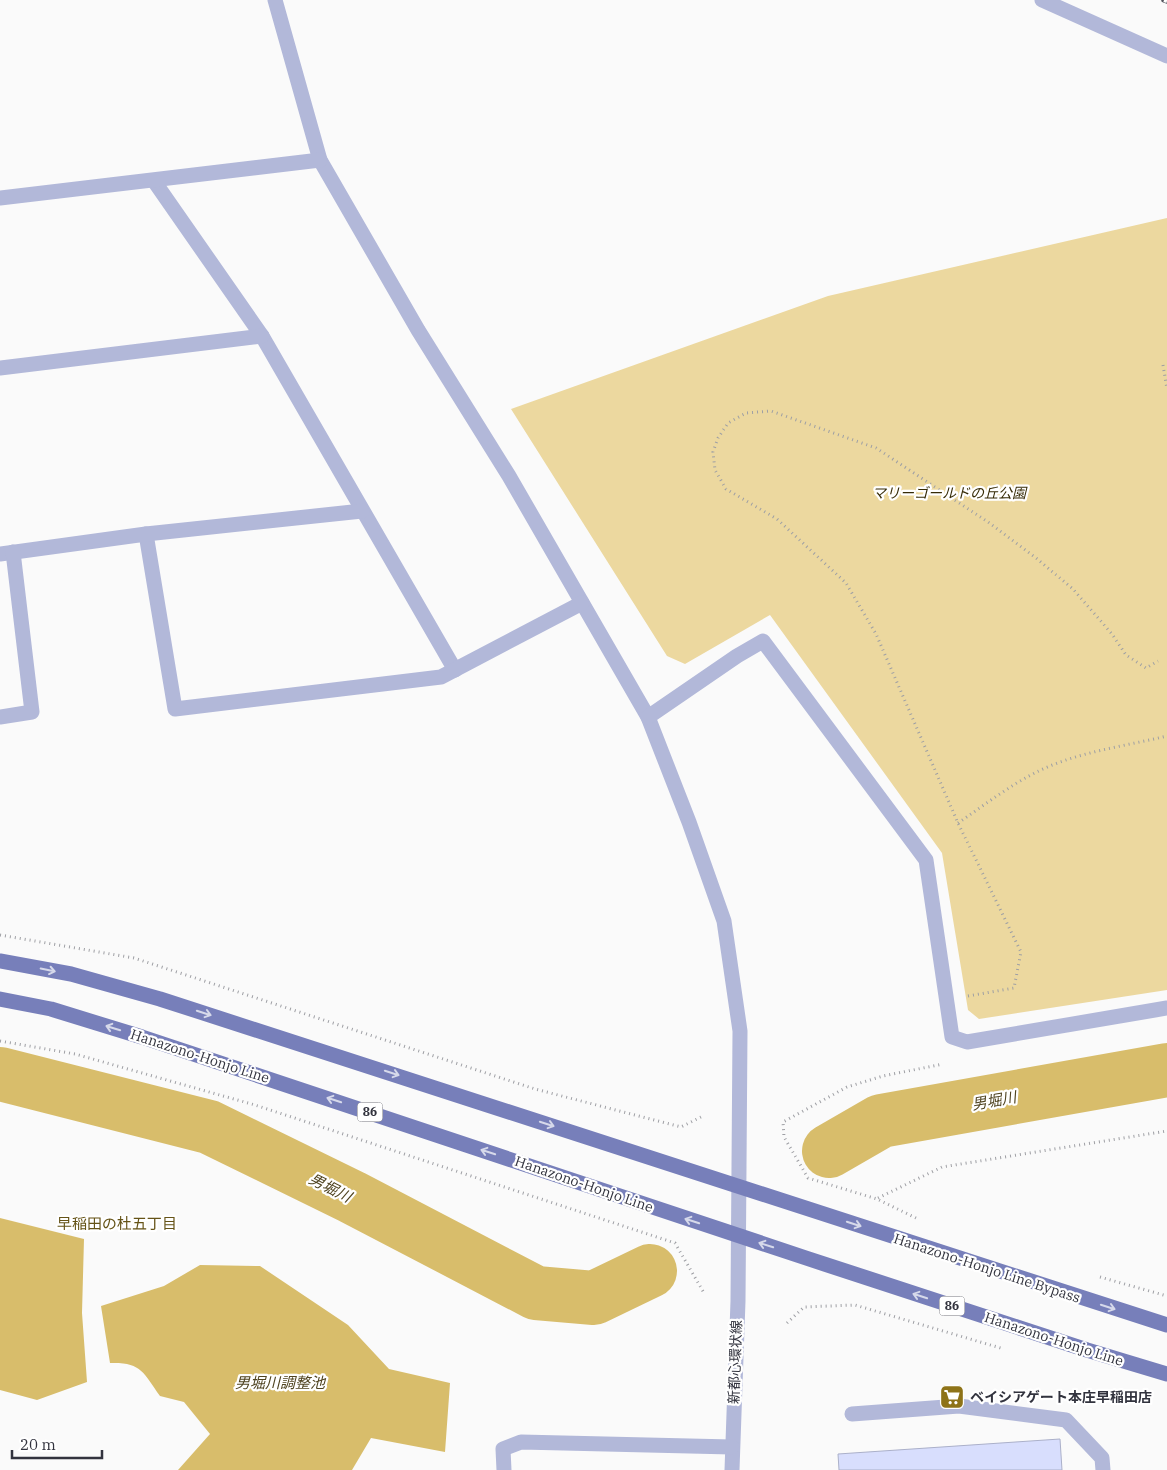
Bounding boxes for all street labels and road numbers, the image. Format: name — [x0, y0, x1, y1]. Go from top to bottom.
street label: Hanazono-Honjo Line — [128, 1025, 272, 1087]
road number: 86 — [358, 1102, 382, 1122]
street label: Hanazono-Honjo Line — [512, 1152, 656, 1216]
street label: Hanazono-Honjo Line Bypass — [891, 1229, 1083, 1307]
road number: 86 — [940, 1296, 964, 1315]
street label: Hanazono-Honjo Line — [982, 1308, 1126, 1370]
street label: 新都心環状線 — [725, 1320, 745, 1404]

